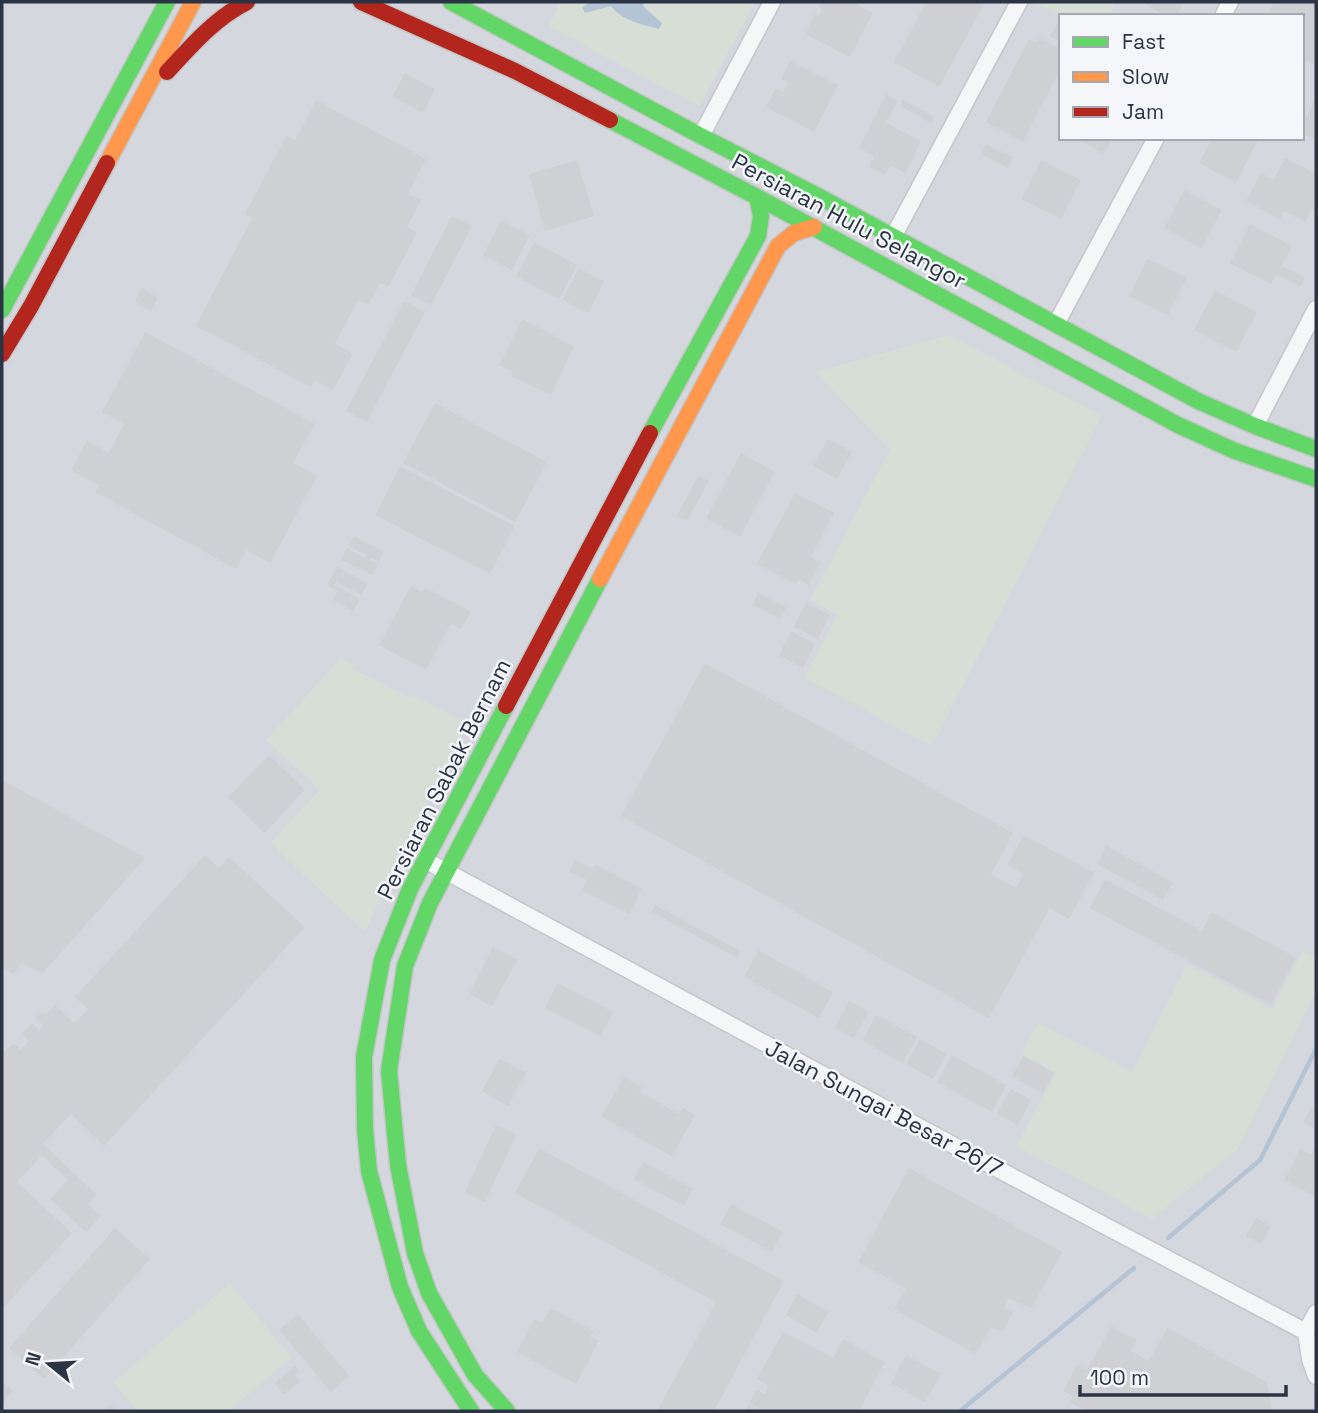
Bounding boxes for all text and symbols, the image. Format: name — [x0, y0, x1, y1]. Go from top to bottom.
legend — [1059, 14, 1304, 140]
text: Fast — [1122, 28, 1166, 55]
text: Slow — [1122, 63, 1170, 90]
text: Jam — [1122, 98, 1164, 125]
street label: Persiaran Hulu Selangor — [727, 146, 971, 296]
street label: Persiaran Sabak Bernam — [370, 654, 518, 904]
street label: Jalan Sungai Besar 26/7 — [760, 1033, 1008, 1183]
north arrow — [14, 1329, 84, 1399]
text: N — [19, 1349, 47, 1369]
scale bar — [1080, 1354, 1286, 1398]
text: 100 m — [1090, 1364, 1149, 1391]

